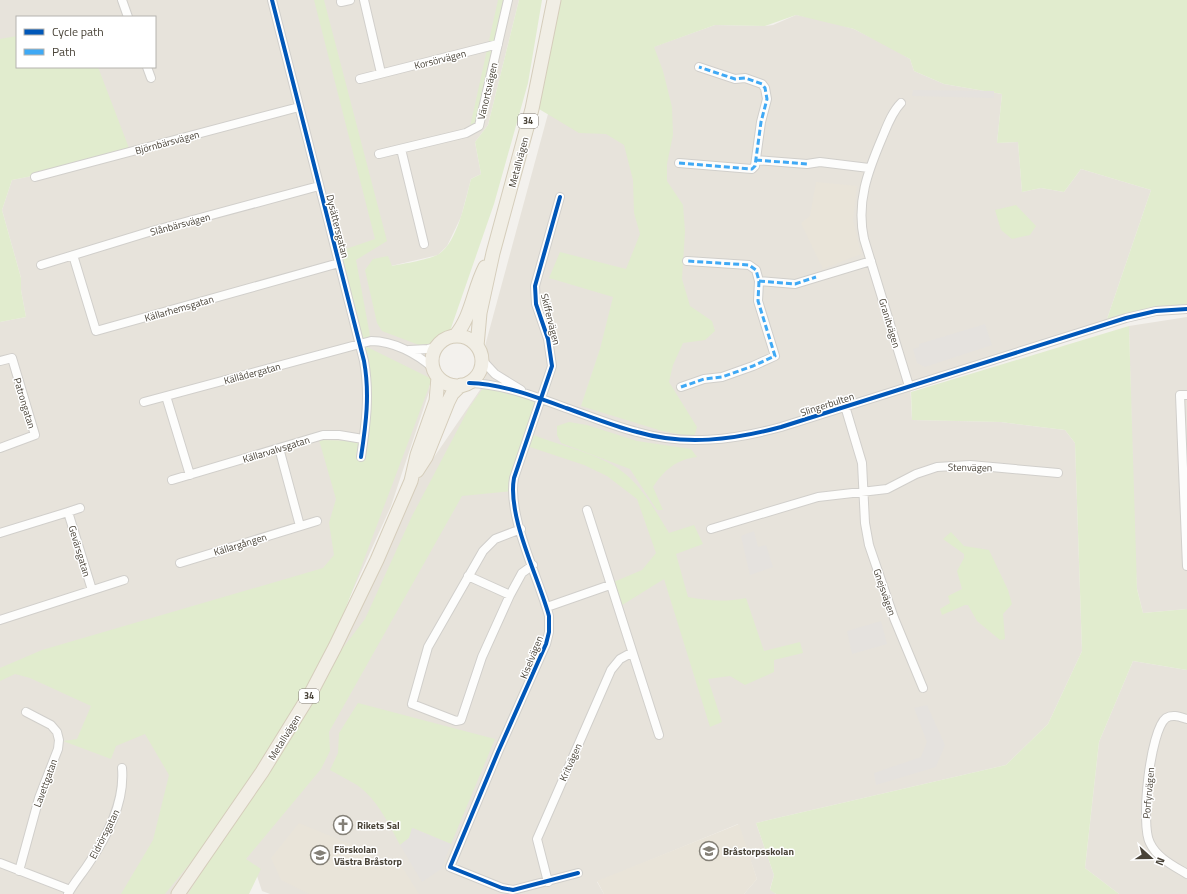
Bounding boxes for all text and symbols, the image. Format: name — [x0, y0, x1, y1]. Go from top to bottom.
legend — [16, 16, 156, 68]
text: Cycle path — [52, 22, 104, 41]
text: Path — [52, 42, 76, 61]
street label: Korsörvägen — [413, 46, 468, 73]
street label: Vänortsvägen — [474, 61, 501, 121]
road number: 34 — [518, 114, 538, 128]
street label: Björnbärsvägen — [133, 127, 201, 158]
street label: Metallvägen — [505, 135, 532, 189]
street label: Dysättersgatan — [322, 193, 353, 259]
street label: Slånbärsvägen — [148, 209, 212, 240]
street label: Källarhemsgatan — [143, 291, 215, 326]
street label: Skiffervägen — [537, 292, 564, 347]
street label: Granitvägen — [875, 297, 904, 350]
street label: Källådergatan — [222, 359, 282, 388]
street label: Patrongatan — [10, 376, 39, 430]
street label: Slingerbulten — [798, 389, 856, 420]
street label: Källarvalvsgatan — [241, 432, 311, 467]
street label: Stenvägen — [948, 460, 992, 475]
street label: Gevärsgatan — [65, 524, 94, 579]
street label: Källargången — [212, 529, 269, 560]
street label: Gnejsvägen — [870, 567, 900, 618]
street label: Kiselvägen — [516, 633, 547, 681]
road number: 34 — [299, 689, 319, 703]
street label: Metallvägen — [264, 711, 305, 763]
street label: Kritvägen — [555, 741, 585, 784]
street label: Lavettgatan — [30, 757, 61, 809]
street label: Porfyrvägen — [1139, 767, 1158, 819]
street label: Eldrörsgatan — [86, 807, 123, 862]
church icon: Rikets Sal — [332, 814, 354, 836]
place label: Rikets Sal — [357, 818, 400, 833]
north arrow — [1131, 838, 1171, 878]
school or university icon: Bråstorpsskolan — [698, 840, 720, 862]
place label: Förskolan Västra Bråstorp — [334, 842, 403, 869]
school or university icon: Förskolan Västra Bråstorp — [309, 844, 331, 866]
place label: Bråstorpsskolan — [723, 844, 794, 859]
text: N — [1152, 855, 1169, 868]

